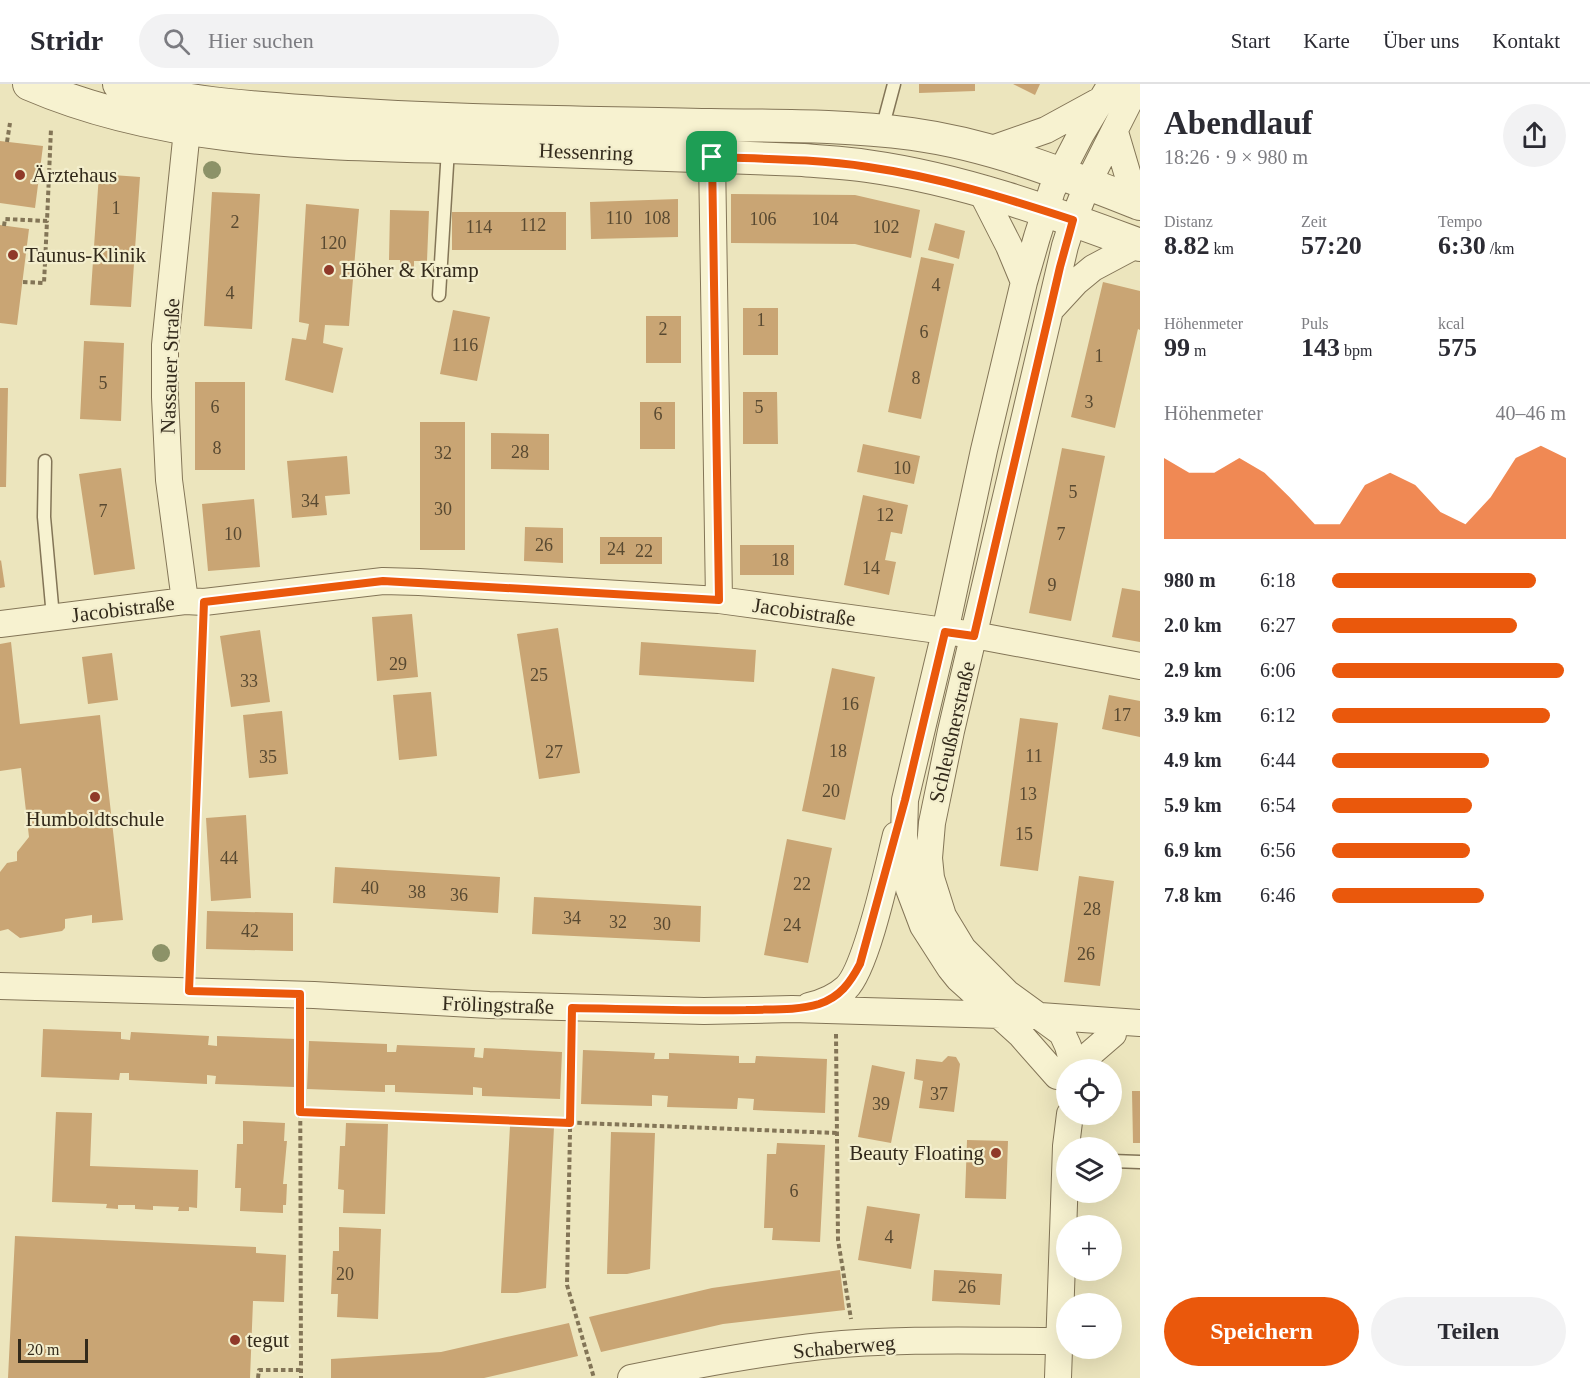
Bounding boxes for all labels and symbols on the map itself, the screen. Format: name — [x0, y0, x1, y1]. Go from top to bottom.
pin — [686, 131, 737, 182]
street label: Hessenring — [538, 138, 634, 166]
place label: Ärztehaus — [32, 163, 117, 187]
marker: Ärztehaus — [13, 168, 27, 182]
house number: 1 — [112, 198, 121, 218]
house number: 110 — [606, 208, 632, 228]
house number: 108 — [644, 208, 671, 228]
house number: 106 — [750, 209, 777, 229]
house number: 104 — [812, 209, 839, 229]
house number: 2 — [231, 212, 240, 232]
house number: 112 — [520, 215, 546, 235]
house number: 114 — [466, 217, 492, 237]
house number: 102 — [873, 217, 900, 237]
house number: 120 — [320, 233, 347, 253]
place label: Taunus-Klinik — [25, 243, 147, 267]
marker: Taunus-Klinik — [6, 248, 20, 262]
place label: Höher & Kramp — [341, 258, 479, 282]
marker: Höher & Kramp — [322, 263, 336, 277]
house number: 4 — [932, 275, 941, 295]
house number: 4 — [226, 283, 235, 303]
street label: Nassauer Straße — [156, 298, 184, 434]
house number: 1 — [757, 310, 766, 330]
house number: 2 — [659, 319, 668, 339]
house number: 6 — [920, 322, 929, 342]
house number: 116 — [452, 335, 478, 355]
house number: 1 — [1095, 346, 1104, 366]
house number: 8 — [912, 368, 921, 388]
house number: 5 — [99, 373, 108, 393]
house number: 3 — [1085, 392, 1094, 412]
house number: 6 — [211, 397, 220, 417]
house number: 5 — [755, 397, 764, 417]
house number: 6 — [654, 404, 663, 424]
house number: 8 — [213, 438, 222, 458]
house number: 28 — [511, 442, 529, 462]
house number: 32 — [434, 443, 452, 463]
house number: 10 — [893, 458, 911, 478]
house number: 5 — [1069, 482, 1078, 502]
house number: 34 — [301, 491, 319, 511]
house number: 30 — [434, 499, 452, 519]
house number: 7 — [99, 501, 108, 521]
house number: 12 — [876, 505, 894, 525]
house number: 10 — [224, 524, 242, 544]
house number: 7 — [1057, 524, 1066, 544]
house number: 26 — [535, 535, 553, 555]
house number: 24 — [607, 539, 625, 559]
house number: 22 — [635, 541, 653, 561]
house number: 18 — [771, 550, 789, 570]
house number: 14 — [862, 558, 880, 578]
house number: 9 — [1048, 575, 1057, 595]
street label: Jacobistraße — [70, 591, 176, 627]
street label: Jacobistraße — [751, 593, 857, 631]
house number: 29 — [389, 654, 407, 674]
street label: Schleußnerstraße — [924, 659, 980, 805]
house number: 25 — [530, 665, 548, 685]
house number: 33 — [240, 671, 258, 691]
house number: 16 — [841, 694, 859, 714]
house number: 17 — [1113, 705, 1131, 725]
house number: 18 — [829, 741, 847, 761]
house number: 27 — [545, 742, 563, 762]
house number: 11 — [1025, 746, 1043, 766]
house number: 35 — [259, 747, 277, 767]
house number: 20 — [822, 781, 840, 801]
house number: 13 — [1019, 784, 1037, 804]
marker: Humboldtschule — [88, 790, 102, 804]
place label: Humboldtschule — [26, 807, 164, 831]
house number: 15 — [1015, 824, 1033, 844]
house number: 44 — [220, 848, 238, 868]
house number: 22 — [793, 874, 811, 894]
house number: 40 — [361, 878, 379, 898]
house number: 38 — [408, 882, 426, 902]
house number: 36 — [450, 885, 468, 905]
house number: 28 — [1083, 899, 1101, 919]
house number: 34 — [563, 908, 581, 928]
house number: 32 — [609, 912, 627, 932]
house number: 30 — [653, 914, 671, 934]
house number: 24 — [783, 915, 801, 935]
house number: 42 — [241, 921, 259, 941]
house number: 26 — [1077, 944, 1095, 964]
street label: Frölingstraße — [442, 991, 554, 1019]
house number: 37 — [930, 1084, 948, 1104]
house number: 39 — [872, 1094, 890, 1114]
place label: Beauty Floating — [849, 1141, 984, 1165]
marker: Beauty Floating — [989, 1146, 1003, 1160]
house number: 6 — [790, 1181, 799, 1201]
house number: 4 — [885, 1227, 894, 1247]
house number: 20 — [336, 1264, 354, 1284]
house number: 26 — [958, 1277, 976, 1297]
place label: tegut — [247, 1328, 289, 1352]
street label: Schaberweg — [792, 1331, 897, 1363]
marker: tegut — [228, 1333, 242, 1347]
scale bar — [18, 1336, 88, 1364]

